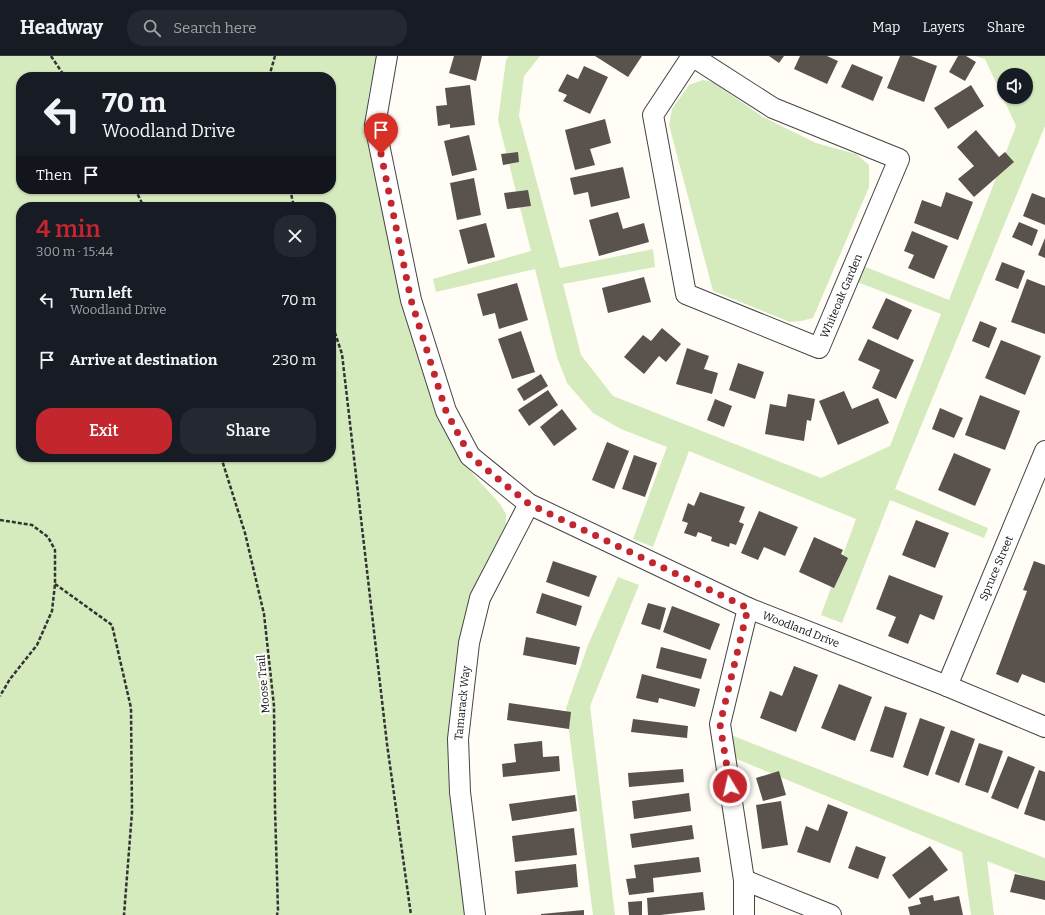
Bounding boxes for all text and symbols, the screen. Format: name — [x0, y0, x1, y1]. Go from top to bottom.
search box — [127, 10, 407, 46]
text: Headway — [20, 16, 103, 39]
icon: search — [141, 17, 163, 39]
text: Search here — [173, 19, 256, 37]
text: Map — [872, 19, 900, 36]
text: Layers — [922, 19, 965, 36]
text: Share — [987, 19, 1025, 36]
map controls — [997, 68, 1033, 104]
button: sound — [997, 68, 1033, 104]
text: 70 m — [102, 86, 166, 119]
icon: left — [36, 88, 88, 140]
pin — [364, 113, 398, 154]
icon: arrive — [370, 119, 392, 141]
text: Woodland Drive — [102, 120, 235, 142]
icon: arrive — [80, 164, 102, 186]
text: Then — [36, 166, 72, 184]
text: 4 min — [36, 215, 101, 243]
button: close — [274, 215, 316, 257]
text: 300 m · 15:44 — [36, 244, 113, 259]
street label: Whiteoak Garden — [818, 252, 865, 340]
text: Turn left — [70, 284, 132, 302]
icon: left — [36, 289, 58, 311]
text: 70 m — [282, 291, 316, 309]
text: Woodland Drive — [70, 302, 166, 317]
icon: arrive — [36, 349, 58, 371]
text: Arrive at destination — [70, 351, 217, 369]
text: 230 m — [272, 351, 316, 369]
button: Exit — [36, 408, 172, 454]
button: Share — [180, 408, 316, 454]
street label: Spruce Street — [977, 534, 1016, 603]
street label: Woodland Drive — [760, 609, 841, 650]
street label: Moose Trail — [254, 654, 273, 714]
street label: Tamarack Way — [452, 665, 473, 741]
position arrow — [709, 765, 751, 807]

